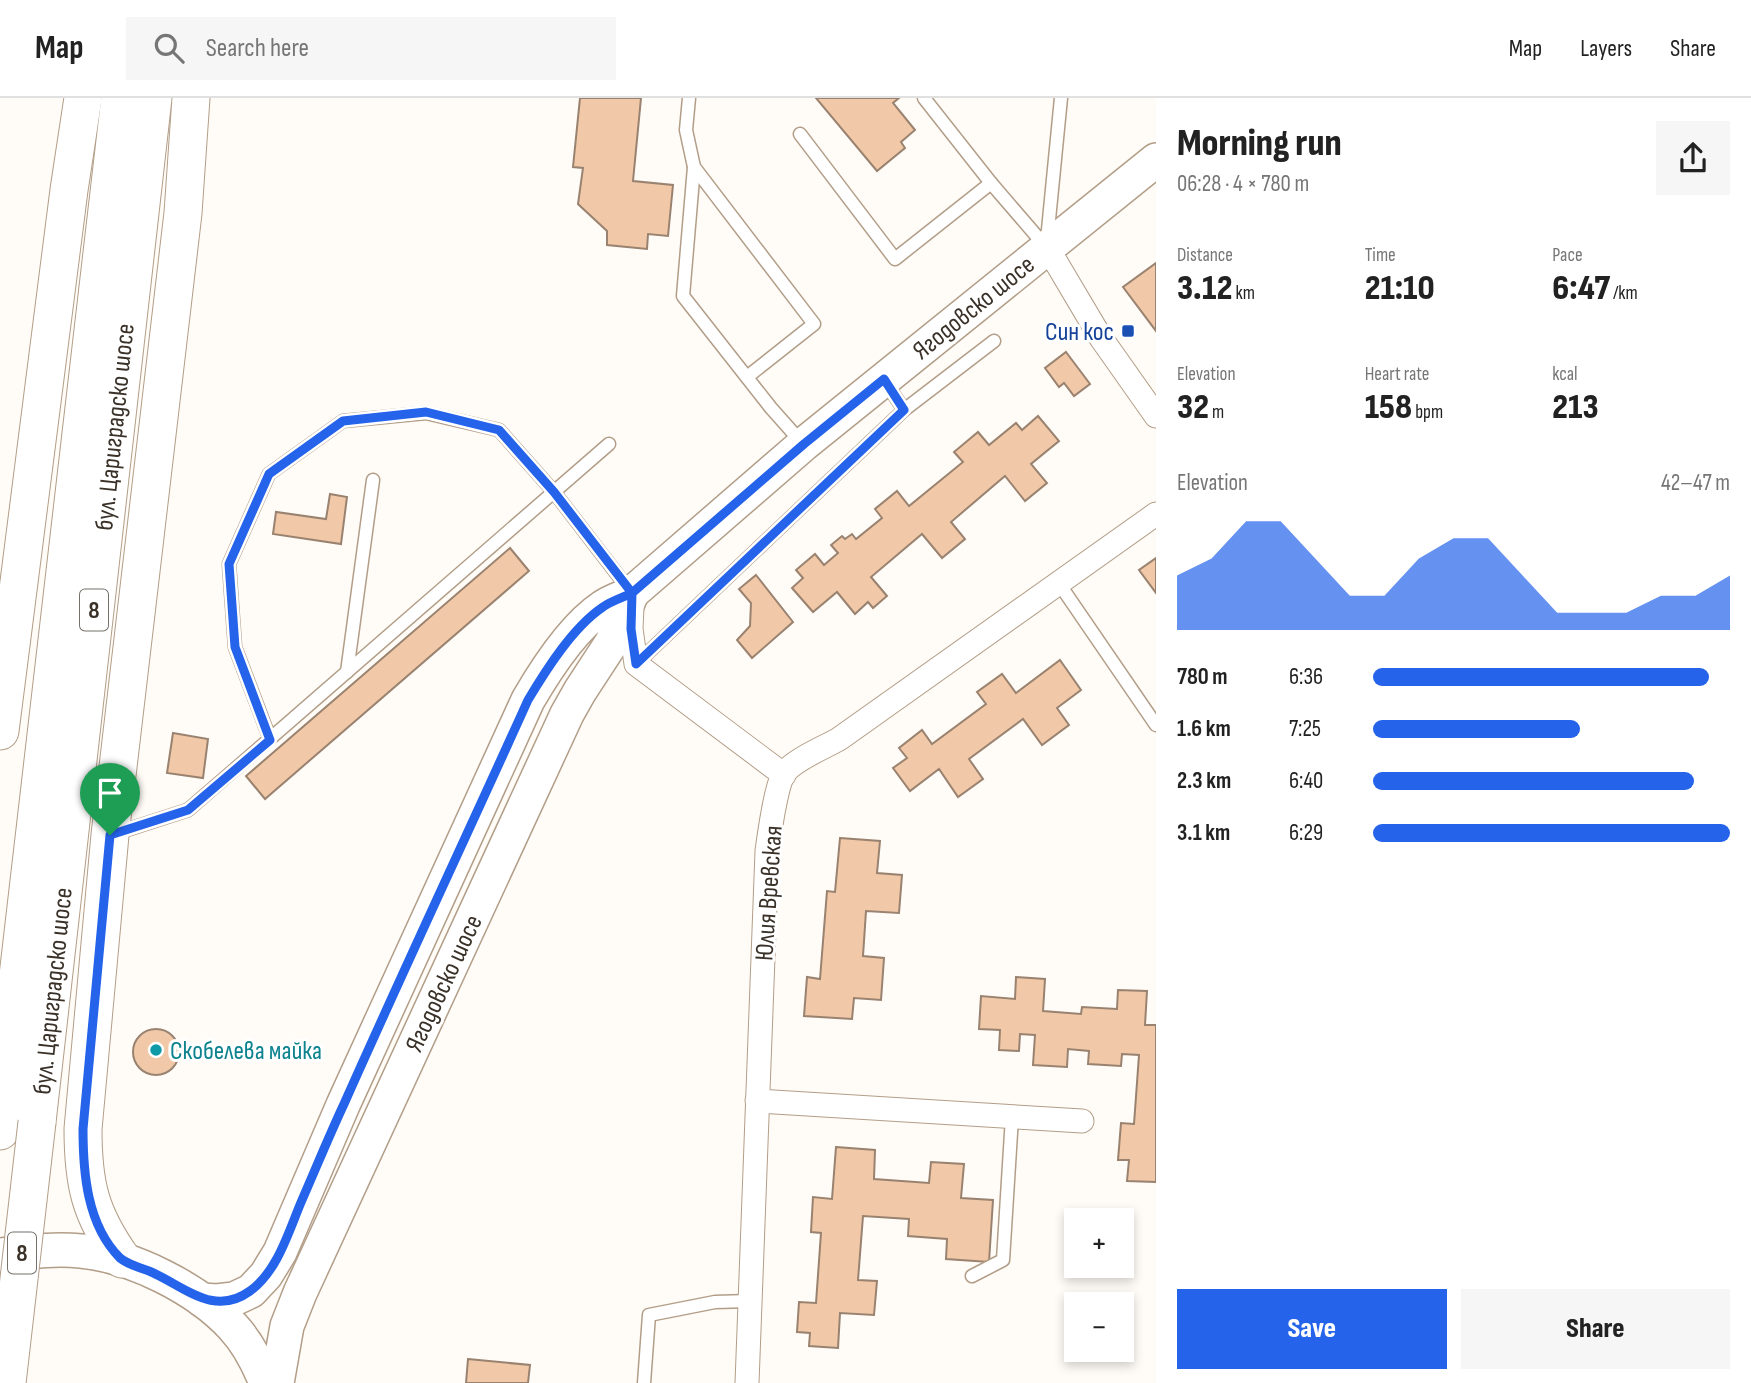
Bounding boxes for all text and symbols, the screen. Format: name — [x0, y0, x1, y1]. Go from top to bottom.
search box — [126, 17, 616, 80]
text: Map — [35, 28, 84, 68]
icon: search — [150, 29, 188, 67]
text: Search here — [206, 33, 309, 64]
text: Map — [1509, 34, 1542, 63]
text: Layers — [1580, 34, 1632, 63]
text: Share — [1670, 34, 1716, 63]
text: Morning run — [1177, 121, 1342, 166]
button: share — [1656, 121, 1730, 195]
text: 06:28 · 4 × 780 m — [1177, 170, 1309, 198]
text: Distance — [1177, 244, 1233, 267]
text: Time — [1365, 244, 1396, 267]
text: Pace — [1552, 244, 1583, 267]
street label: Ягодовско шосе — [907, 250, 1041, 367]
text: 3.12 — [1177, 267, 1232, 310]
text: 21:10 — [1365, 267, 1435, 310]
text: 6:47 — [1552, 267, 1610, 310]
text: km — [1232, 282, 1255, 305]
text: /km — [1610, 282, 1638, 305]
place label: Син кос — [1045, 317, 1114, 348]
street label: бул. Цариградско шосе — [89, 322, 142, 532]
marker: Син кос — [1120, 323, 1136, 339]
text: Elevation — [1177, 363, 1236, 386]
text: Heart rate — [1365, 363, 1430, 386]
text: kcal — [1552, 363, 1577, 386]
text: 32 — [1177, 386, 1209, 429]
text: 158 — [1365, 386, 1412, 429]
text: 213 — [1552, 386, 1599, 429]
text: m — [1209, 401, 1224, 424]
text: bpm — [1412, 401, 1443, 424]
text: Elevation — [1177, 469, 1248, 497]
text: 42–47 m — [1661, 469, 1730, 497]
road number: 8 — [80, 589, 108, 630]
text: 780 m — [1177, 663, 1228, 691]
text: 6:36 — [1289, 663, 1323, 691]
text: 1.6 km — [1177, 715, 1231, 743]
text: 7:25 — [1289, 715, 1321, 743]
pin — [80, 763, 140, 835]
text: 2.3 km — [1177, 767, 1231, 795]
text: 6:40 — [1289, 767, 1323, 795]
icon: arrive — [91, 774, 129, 812]
text: 3.1 km — [1177, 819, 1230, 847]
text: 6:29 — [1289, 819, 1323, 847]
street label: Юлия Вревская — [749, 824, 790, 962]
street label: бул. Цариградско шосе — [27, 886, 80, 1096]
street label: Ягодовско шосе — [399, 910, 490, 1057]
place label: Скобелева майка — [170, 1036, 322, 1067]
marker: Скобелева майка — [148, 1042, 164, 1058]
map controls — [1064, 1208, 1134, 1362]
button: + — [1064, 1208, 1134, 1278]
road number: 8 — [8, 1232, 36, 1274]
button: Save — [1177, 1289, 1447, 1369]
button: Share — [1461, 1289, 1730, 1369]
button: − — [1064, 1292, 1134, 1362]

